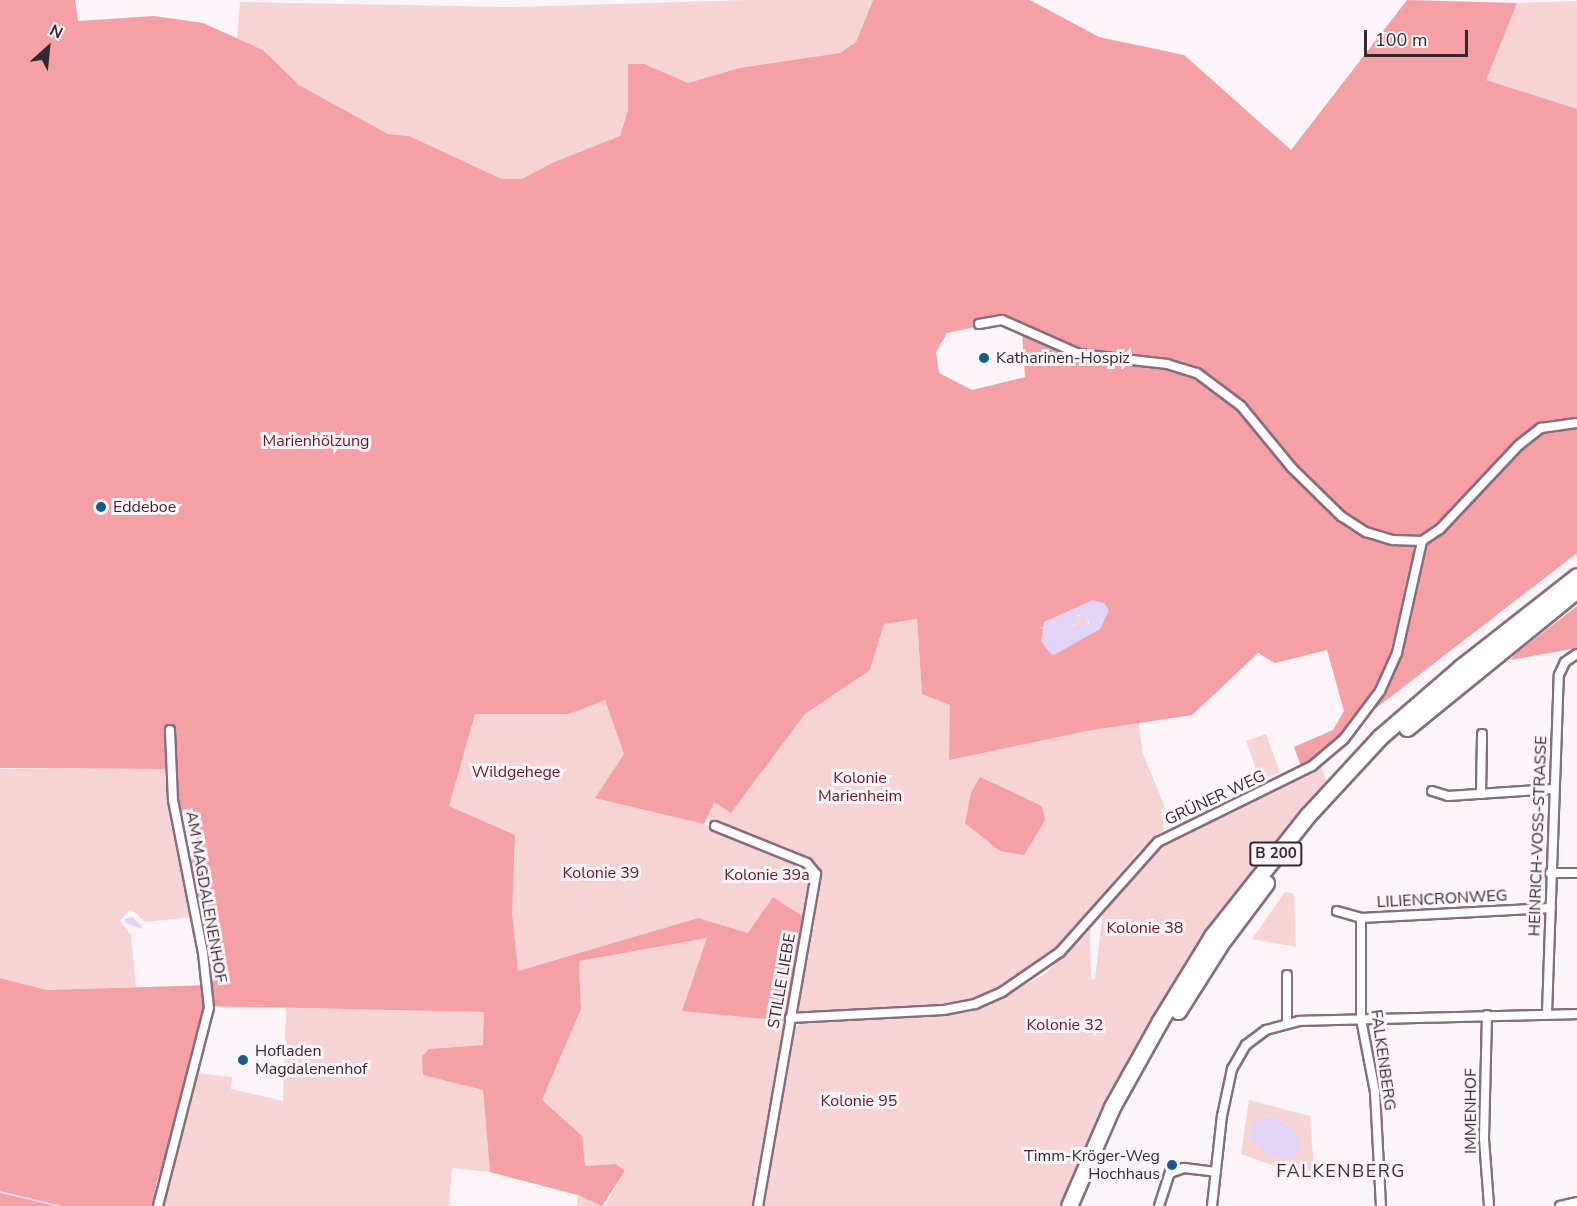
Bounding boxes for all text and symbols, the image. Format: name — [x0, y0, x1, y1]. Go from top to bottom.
north arrow — [18, 18, 78, 78]
scale bar — [1367, 18, 1470, 56]
text: N — [46, 19, 66, 44]
text: 100 m — [1375, 28, 1427, 52]
place label: Katharinen-Hospiz — [996, 348, 1130, 368]
marker: Katharinen-Hospiz — [977, 351, 991, 365]
park label: Marienhölzung — [263, 431, 369, 451]
place label: Eddeboe — [113, 497, 176, 517]
marker: Eddeboe — [94, 500, 108, 514]
street label: HEINRICH-VOSS-STRASSE — [1525, 735, 1551, 937]
park label: Wildgehege — [472, 762, 560, 782]
street label: GRÜNER WEG — [1162, 766, 1268, 830]
park label: Kolonie Marienheim — [818, 768, 902, 806]
street label: AM MAGDALENENHOF — [181, 810, 231, 984]
road number: B 200 — [1249, 842, 1303, 866]
park label: Kolonie 39 — [563, 863, 639, 883]
park label: Kolonie 39a — [724, 865, 810, 885]
street label: LILIENCRONWEG — [1376, 886, 1508, 912]
park label: Kolonie 38 — [1107, 918, 1183, 938]
street label: STILLE LIEBE — [764, 932, 800, 1030]
street label: FALKENBERG — [1366, 1008, 1400, 1112]
park label: Kolonie 32 — [1027, 1015, 1103, 1035]
place label: Hofladen Magdalenenhof — [255, 1041, 367, 1079]
marker: Hofladen Magdalenenhof — [236, 1053, 250, 1067]
street label: IMMENHOF — [1461, 1068, 1481, 1154]
park label: Kolonie 95 — [821, 1091, 897, 1111]
place label: Timm-Kröger-Weg Hochhaus — [1024, 1146, 1160, 1184]
marker: Timm-Kröger-Weg Hochhaus — [1165, 1158, 1179, 1172]
district label: FALKENBERG — [1276, 1160, 1406, 1182]

